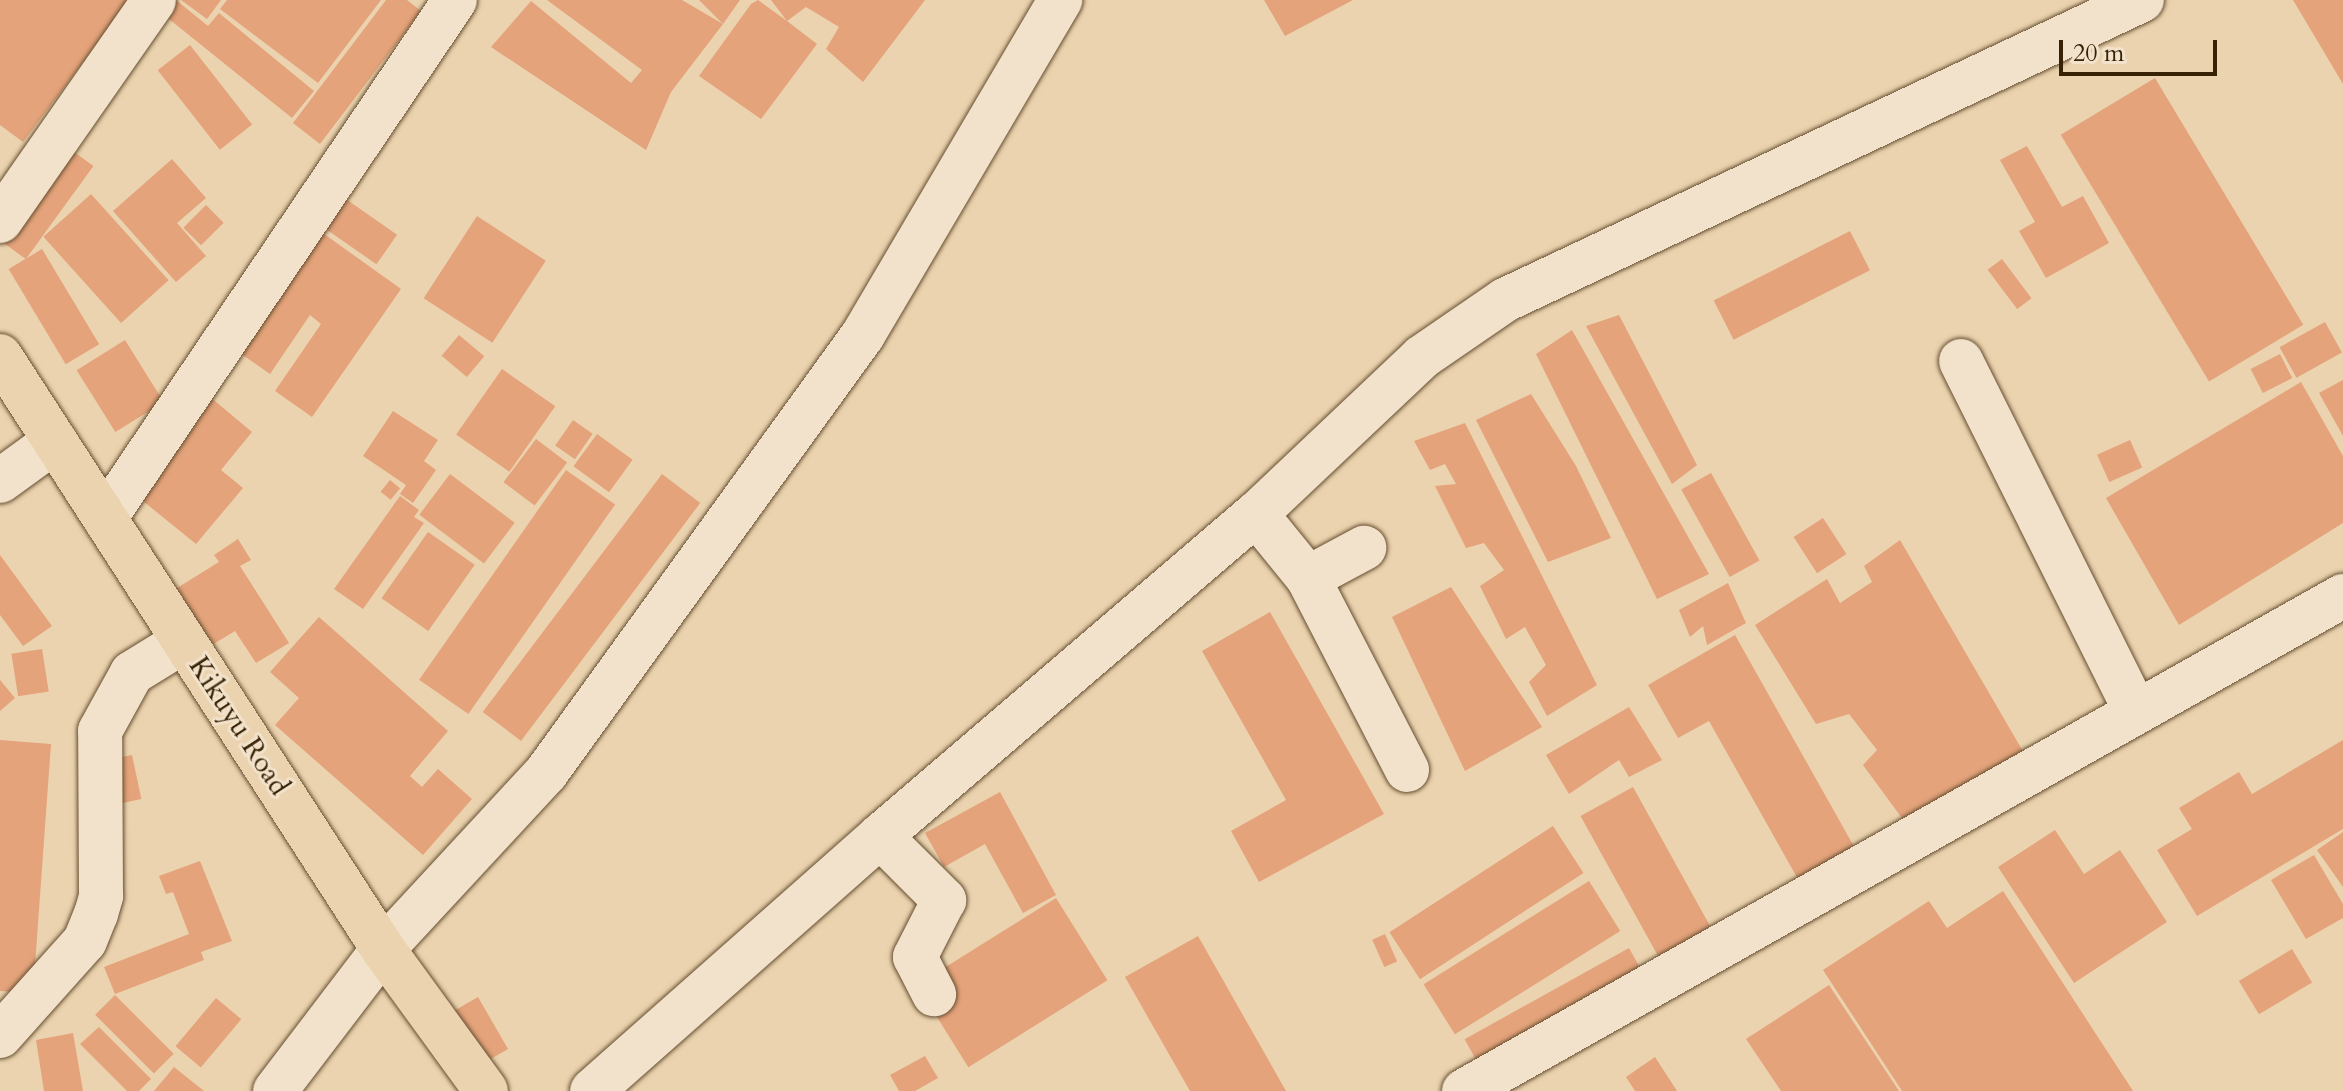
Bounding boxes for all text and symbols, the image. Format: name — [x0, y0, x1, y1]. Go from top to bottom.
scale bar — [2063, 24, 2221, 74]
text: 20 m — [2073, 37, 2124, 70]
street label: Kikuyu Road — [182, 650, 296, 802]

